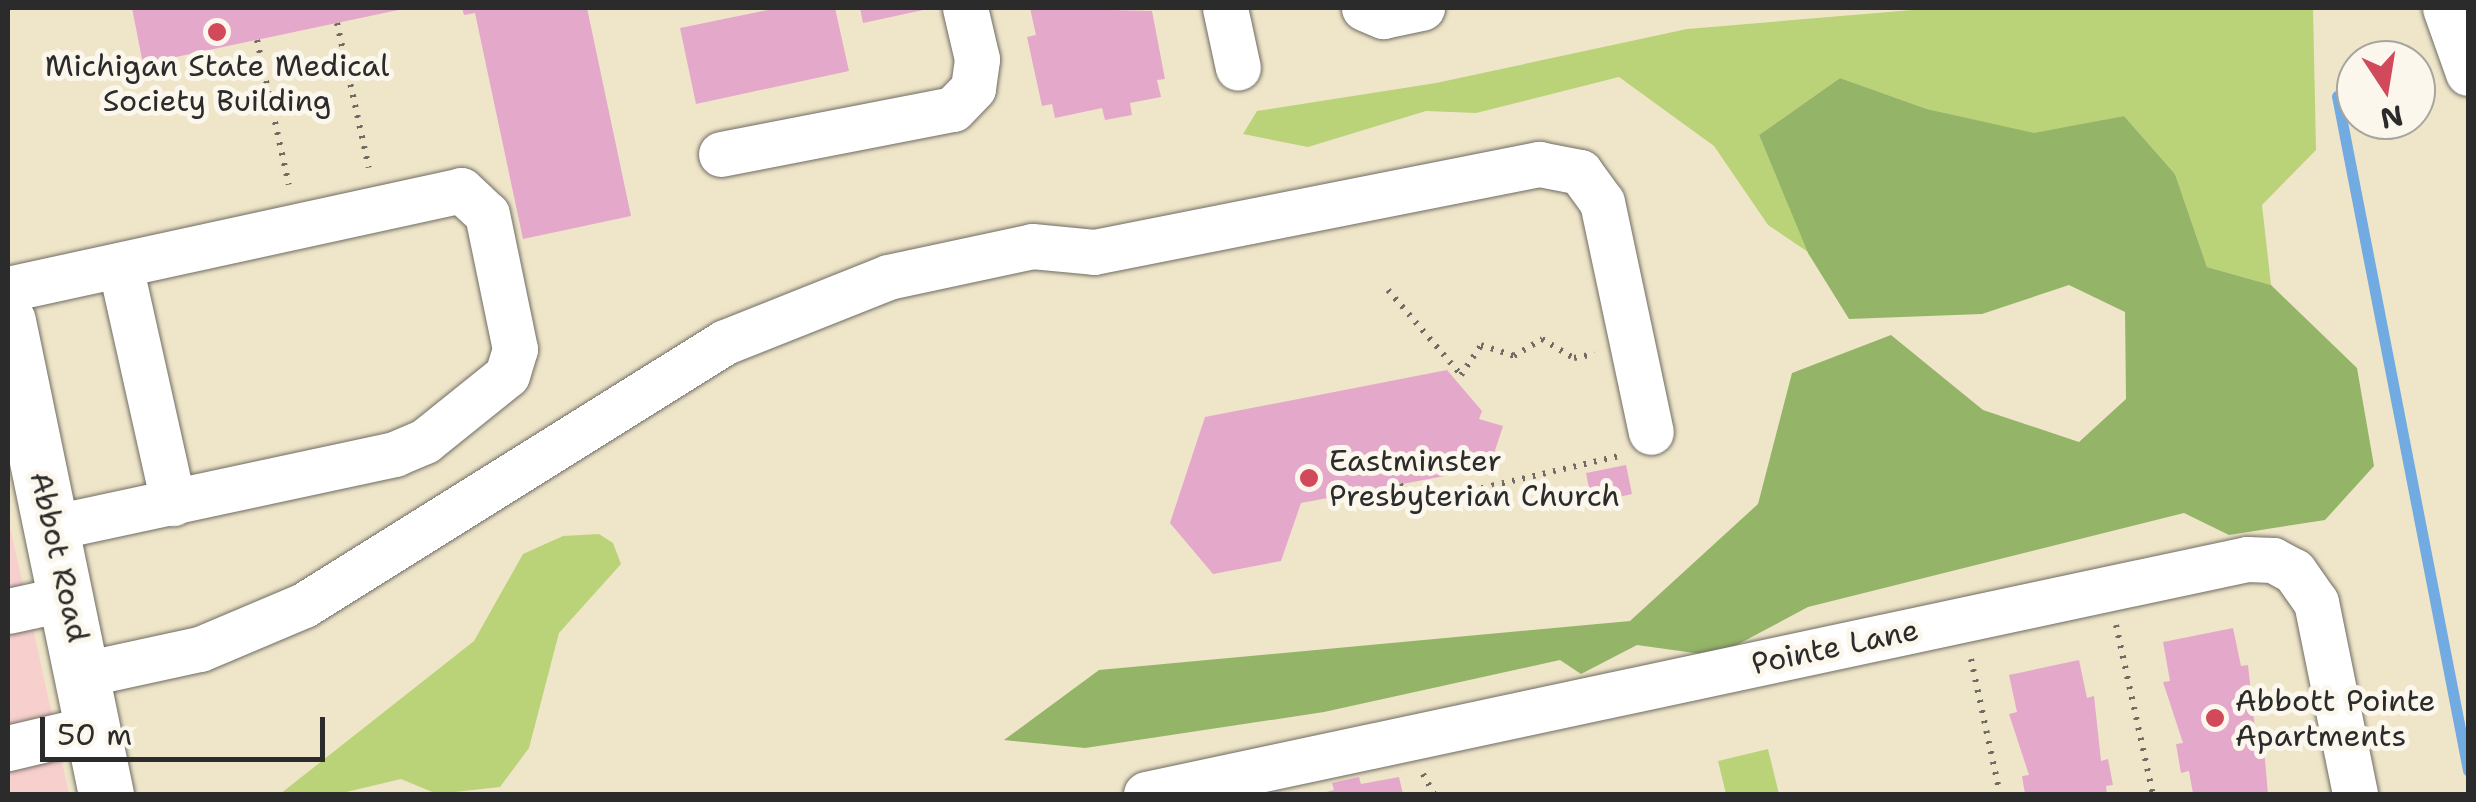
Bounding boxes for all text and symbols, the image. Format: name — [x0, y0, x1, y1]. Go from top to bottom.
marker: Michigan State Medical Society Building — [206, 21, 228, 43]
north arrow — [2336, 40, 2436, 140]
place label: Michigan State Medical Society Building — [45, 48, 389, 118]
text: N — [2377, 96, 2407, 138]
place label: Eastminster Presbyterian Church — [1329, 443, 1620, 514]
marker: Eastminster Presbyterian Church — [1298, 467, 1320, 489]
street label: Abbot Road — [22, 468, 96, 646]
street label: Pointe Lane — [1748, 612, 1922, 682]
place label: Abbott Pointe Apartments — [2235, 683, 2436, 754]
scale bar — [45, 697, 330, 759]
marker: Abbott Pointe Apartments — [2204, 707, 2226, 729]
text: 50 m — [57, 714, 132, 755]

